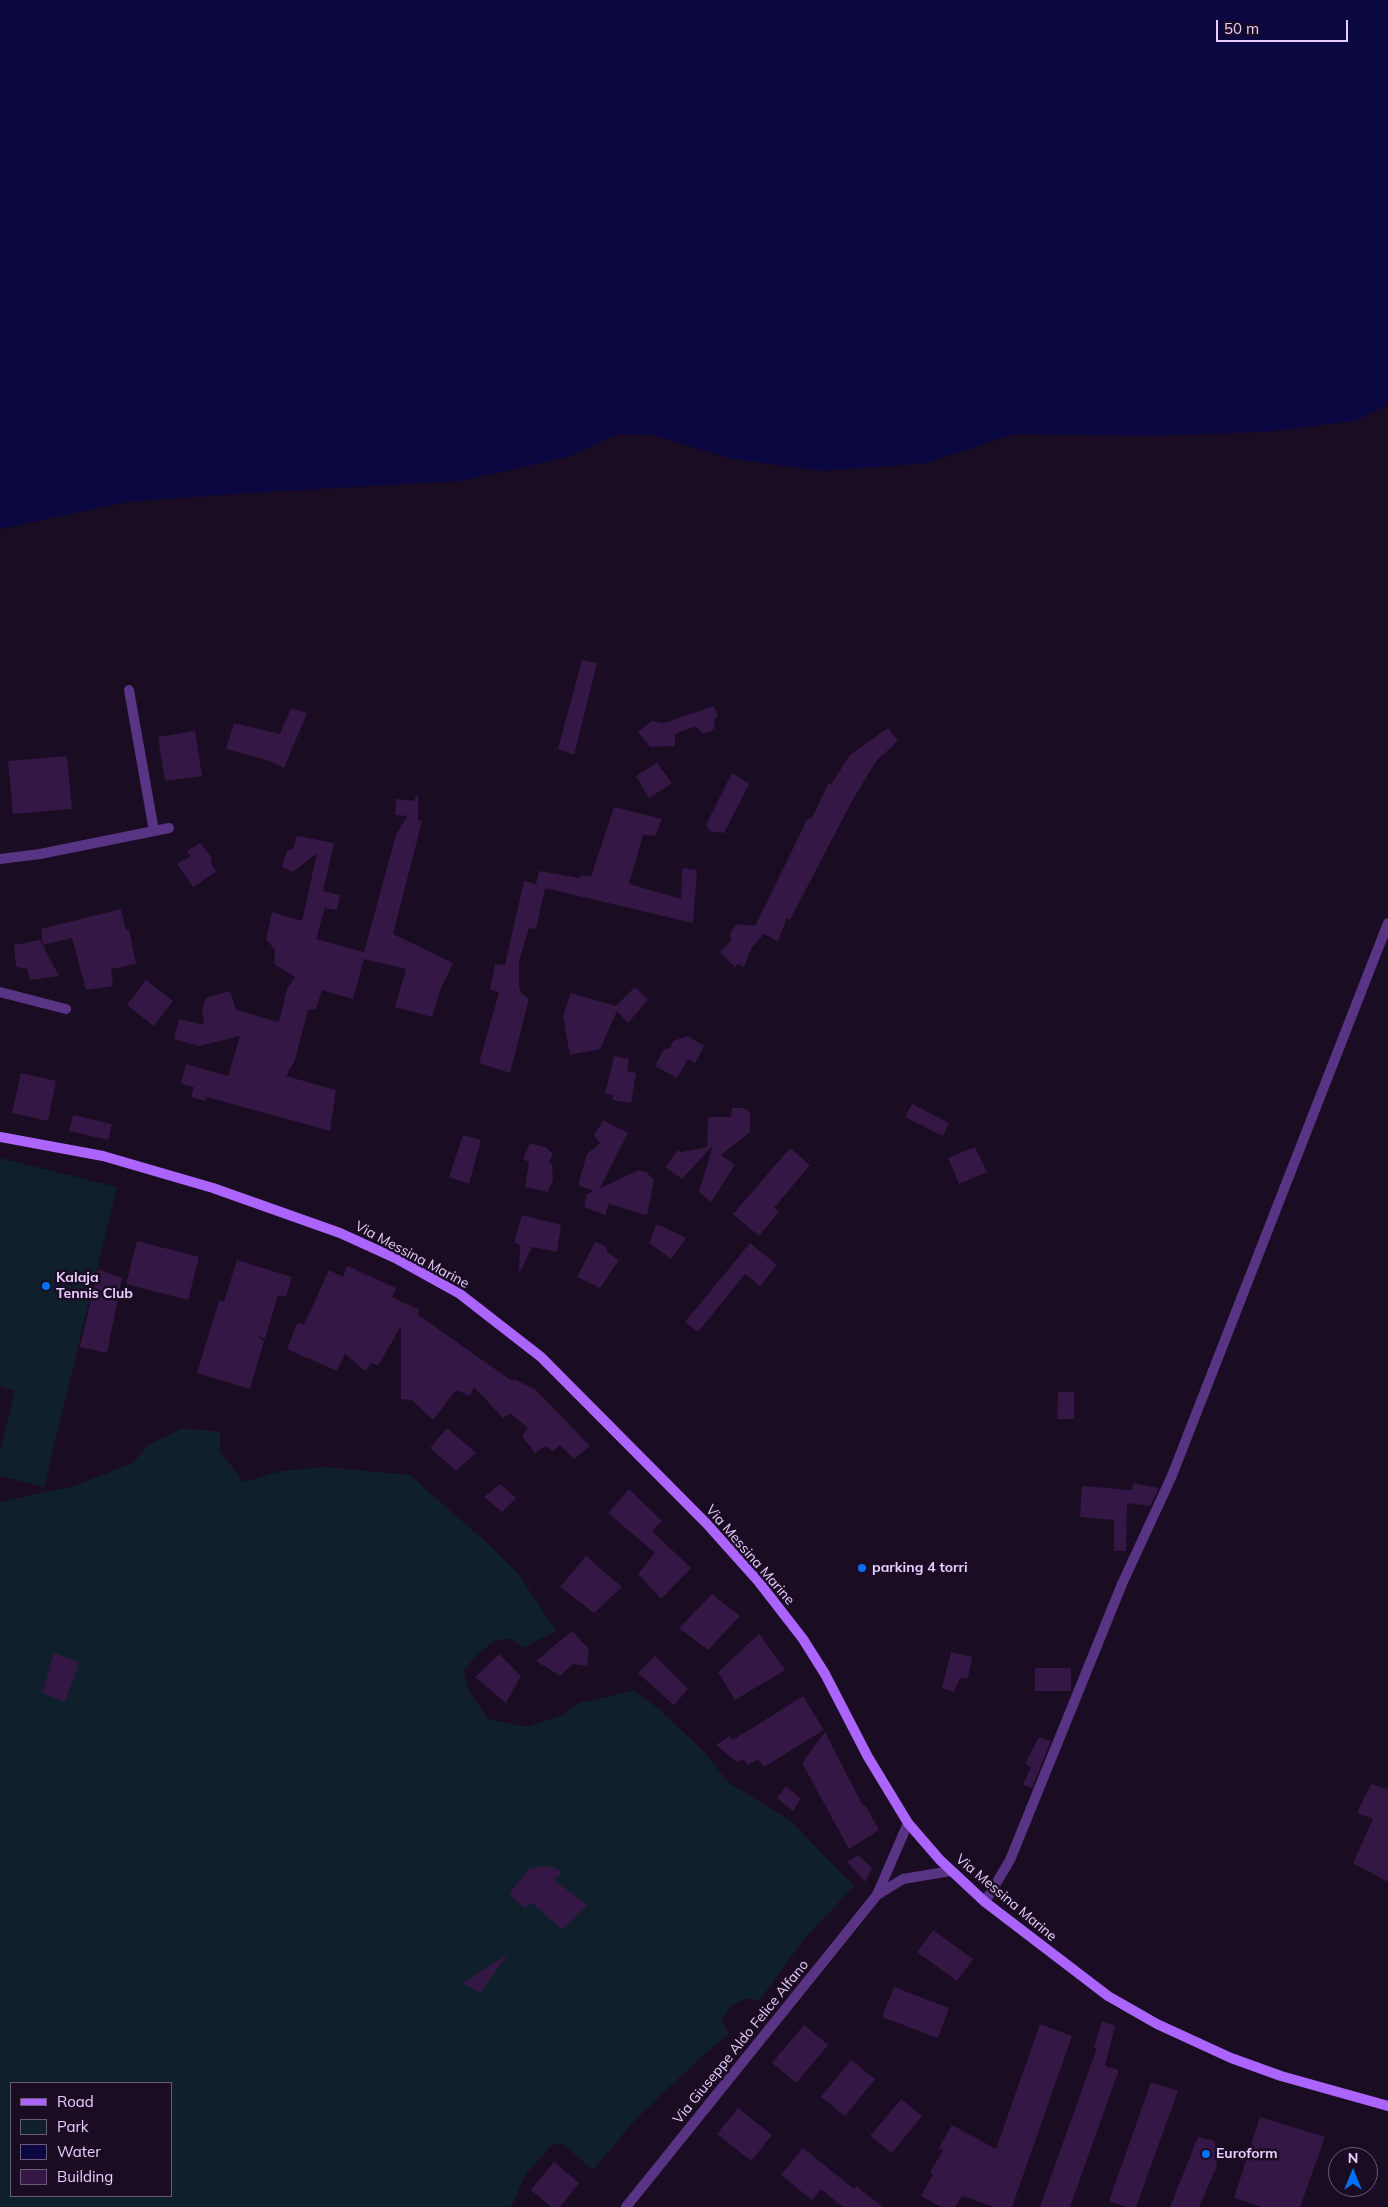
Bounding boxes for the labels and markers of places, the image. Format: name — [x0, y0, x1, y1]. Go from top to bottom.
place label: Kalaja Tennis Club — [56, 1270, 133, 1302]
marker: Kalaja Tennis Club — [40, 1280, 52, 1292]
place label: parking 4 torri — [872, 1560, 968, 1576]
marker: parking 4 torri — [856, 1562, 868, 1574]
place label: Euroform — [1216, 2146, 1278, 2162]
marker: Euroform — [1200, 2148, 1212, 2160]

